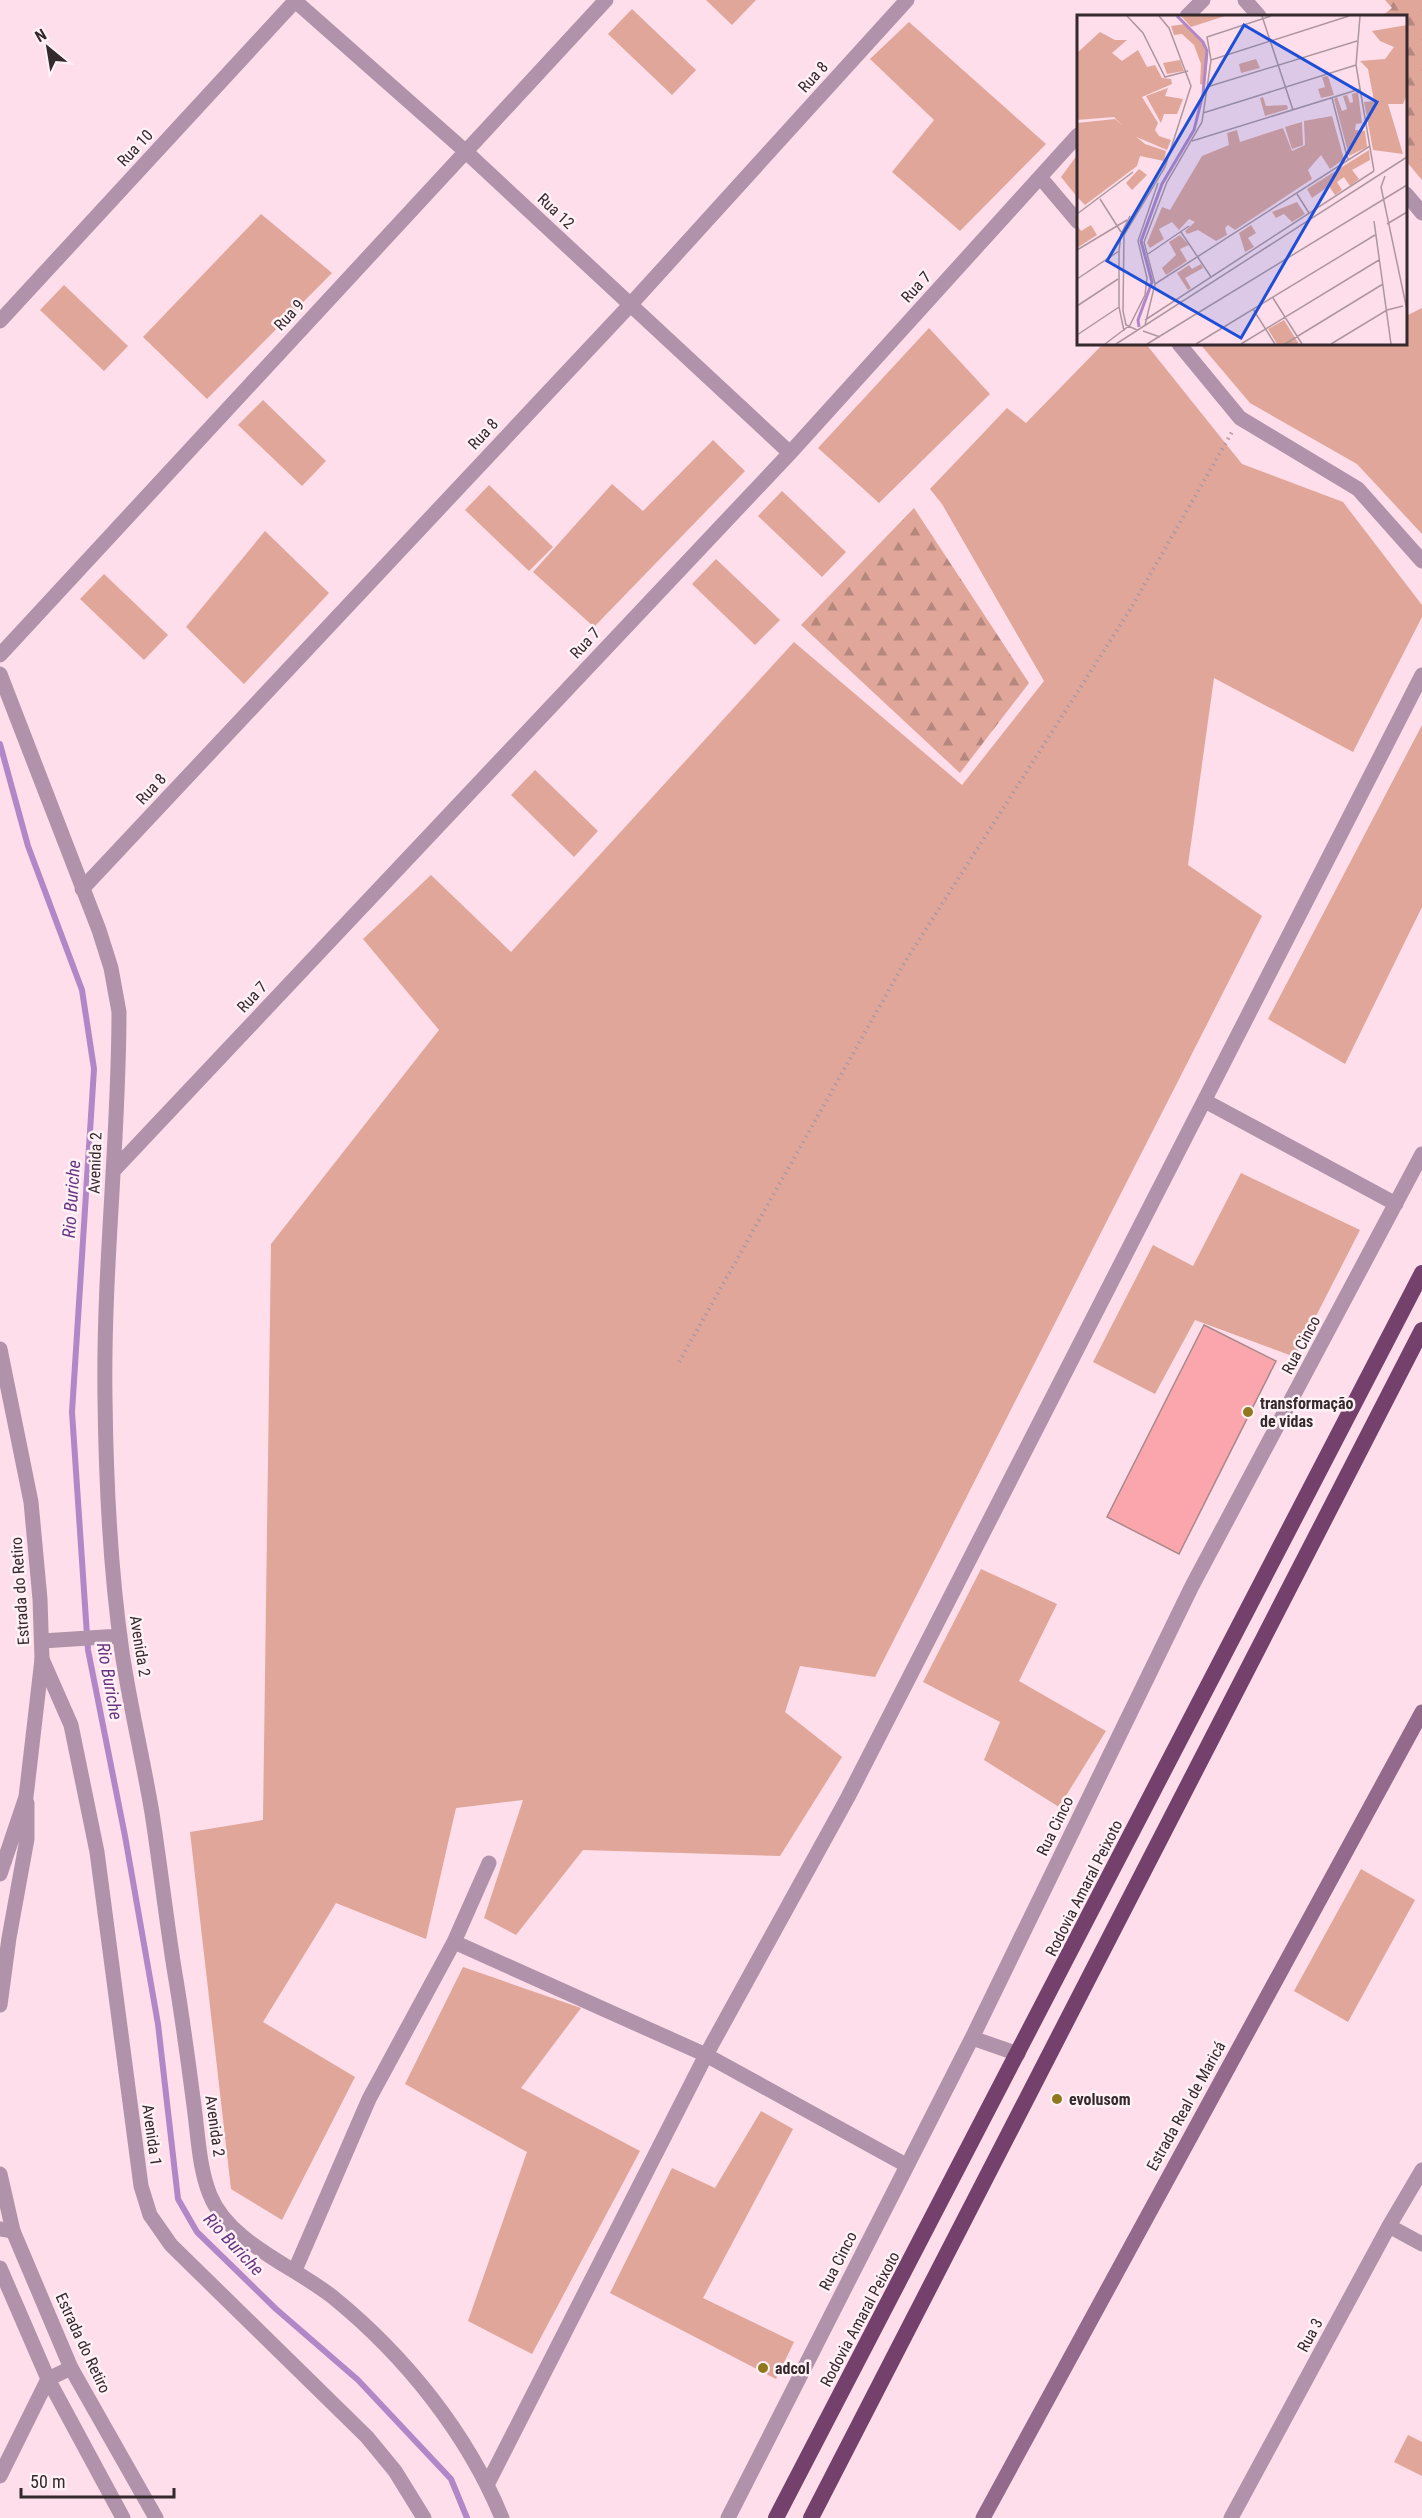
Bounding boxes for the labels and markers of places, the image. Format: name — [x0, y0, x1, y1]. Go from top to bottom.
place label: transformação de vidas — [1260, 1394, 1353, 1431]
marker: transformação de vidas — [1241, 1405, 1255, 1419]
place label: evolusom — [1069, 2090, 1131, 2109]
marker: evolusom — [1050, 2092, 1064, 2106]
place label: adcol — [775, 2359, 810, 2378]
marker: adcol — [756, 2361, 770, 2375]

